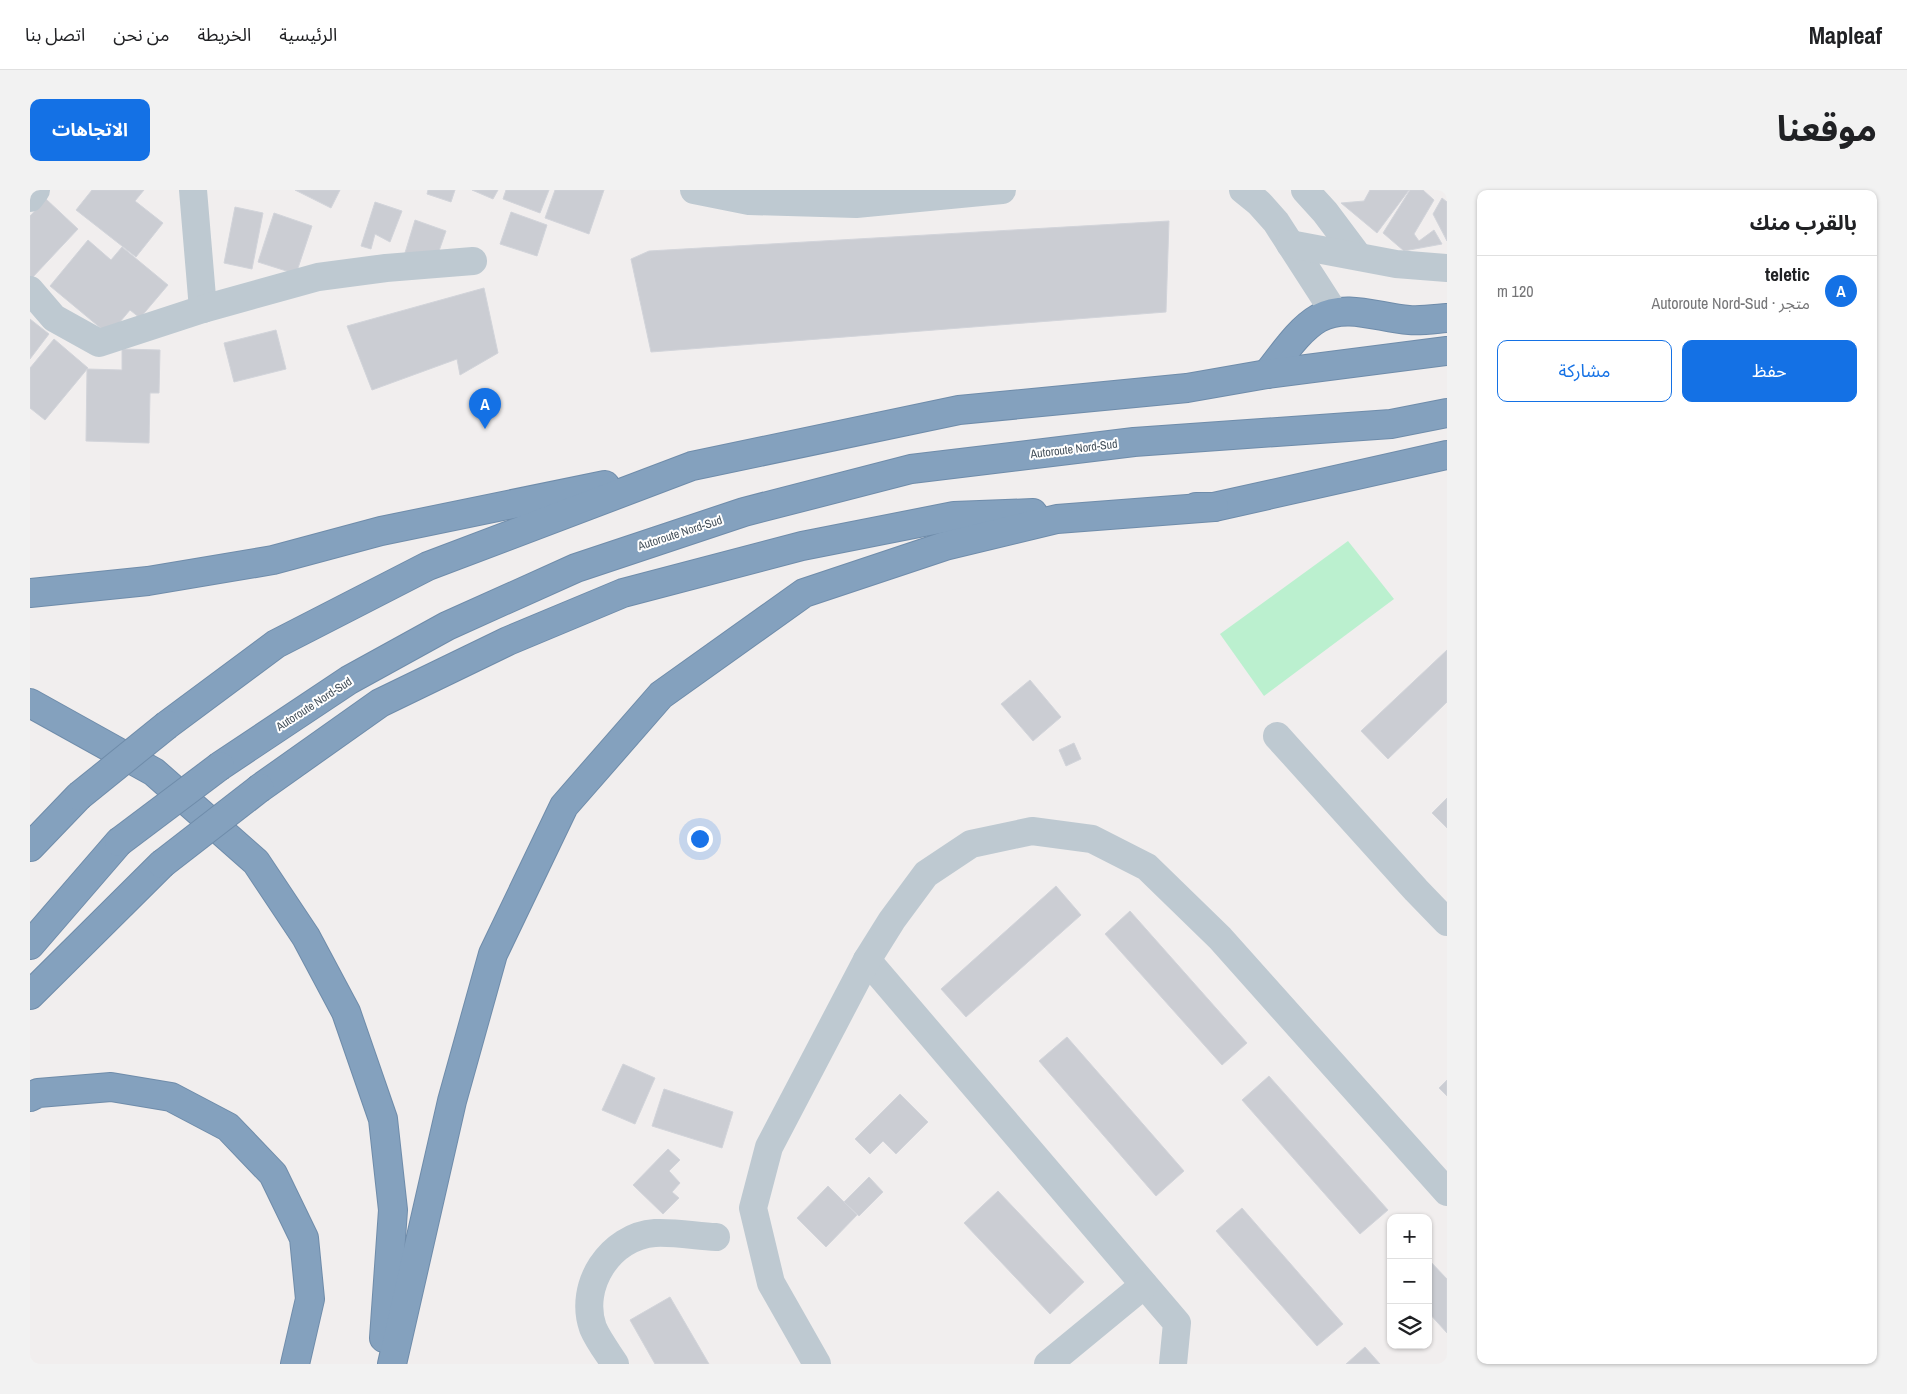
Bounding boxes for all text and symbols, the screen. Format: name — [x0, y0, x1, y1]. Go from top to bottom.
text: Mapleaf — [1809, 19, 1882, 51]
text: اتصل بنا — [25, 22, 85, 47]
text: من نحن — [113, 22, 169, 47]
text: الخريطة — [197, 22, 251, 47]
text: الرئيسية — [279, 22, 337, 47]
button: الاتجاهات — [30, 99, 150, 161]
text: موقعنا — [1777, 105, 1877, 152]
text: بالقرب منك — [1750, 208, 1857, 237]
text: teletic — [1765, 261, 1810, 287]
text: 120 m — [1497, 280, 1533, 302]
text: A — [1836, 280, 1846, 302]
text: متجر · Autoroute Nord-Sud — [1651, 292, 1810, 314]
button: مشاركة — [1497, 340, 1672, 402]
button: حفظ — [1682, 340, 1857, 402]
pin: A — [469, 388, 501, 429]
street label: Autoroute Nord-Sud — [1029, 436, 1118, 462]
street label: Autoroute Nord-Sud — [635, 512, 724, 554]
street label: Autoroute Nord-Sud — [272, 673, 355, 735]
your location — [687, 826, 713, 852]
map controls — [1387, 1214, 1432, 1349]
button: + — [1387, 1214, 1432, 1259]
button: − — [1387, 1259, 1432, 1304]
button: layers — [1387, 1304, 1432, 1349]

